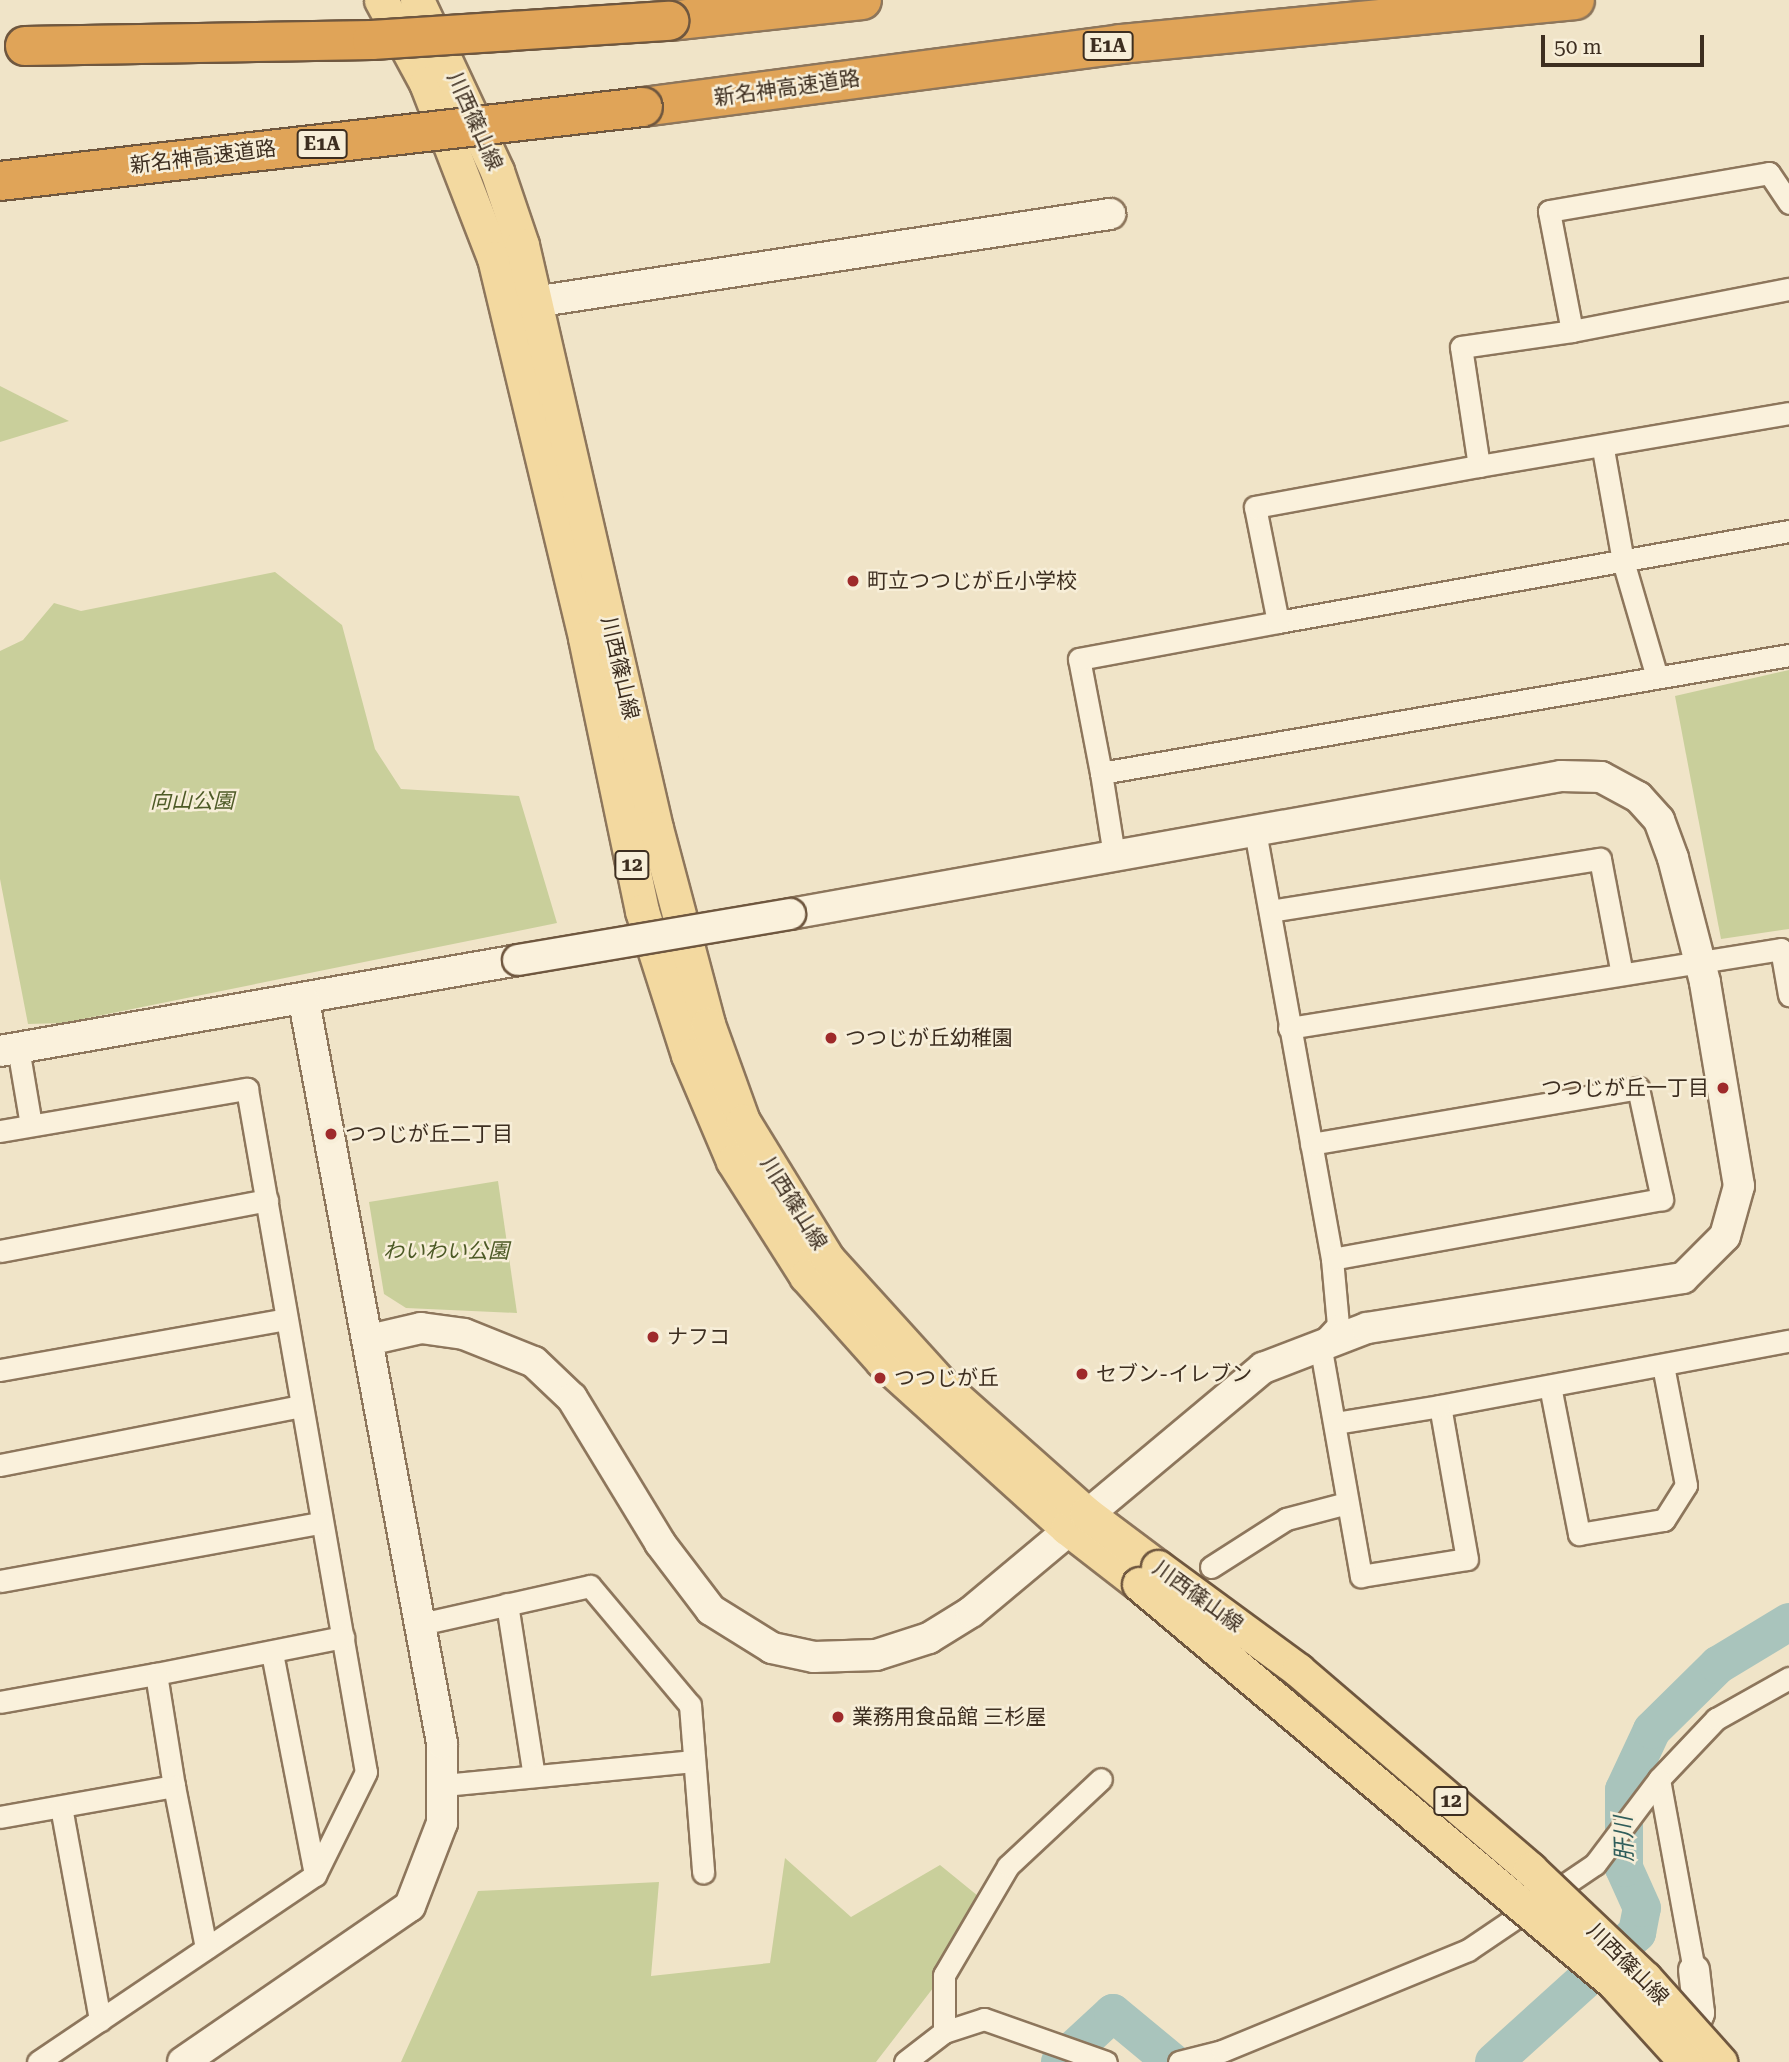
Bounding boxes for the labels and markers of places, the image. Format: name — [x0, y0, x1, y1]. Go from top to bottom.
place label: 町立つつじが丘小学校 — [867, 568, 1077, 594]
marker: 町立つつじが丘小学校 — [845, 573, 861, 589]
place label: つつじが丘幼稚園 — [845, 1025, 1013, 1051]
marker: つつじが丘幼稚園 — [823, 1030, 839, 1046]
place label: つつじが丘一丁目 — [1541, 1075, 1709, 1101]
marker: つつじが丘一丁目 — [1715, 1080, 1731, 1096]
place label: つつじが丘二丁目 — [345, 1121, 513, 1147]
marker: つつじが丘二丁目 — [323, 1126, 339, 1142]
place label: ナフコ — [667, 1324, 730, 1350]
marker: ナフコ — [645, 1329, 661, 1345]
place label: セブン-イレブン — [1096, 1361, 1252, 1387]
place label: つつじが丘 — [894, 1365, 999, 1391]
marker: セブン-イレブン — [1074, 1366, 1090, 1382]
marker: つつじが丘 — [872, 1370, 888, 1386]
place label: 業務用食品館 三杉屋 — [852, 1704, 1046, 1730]
marker: 業務用食品館 三杉屋 — [830, 1709, 846, 1725]

